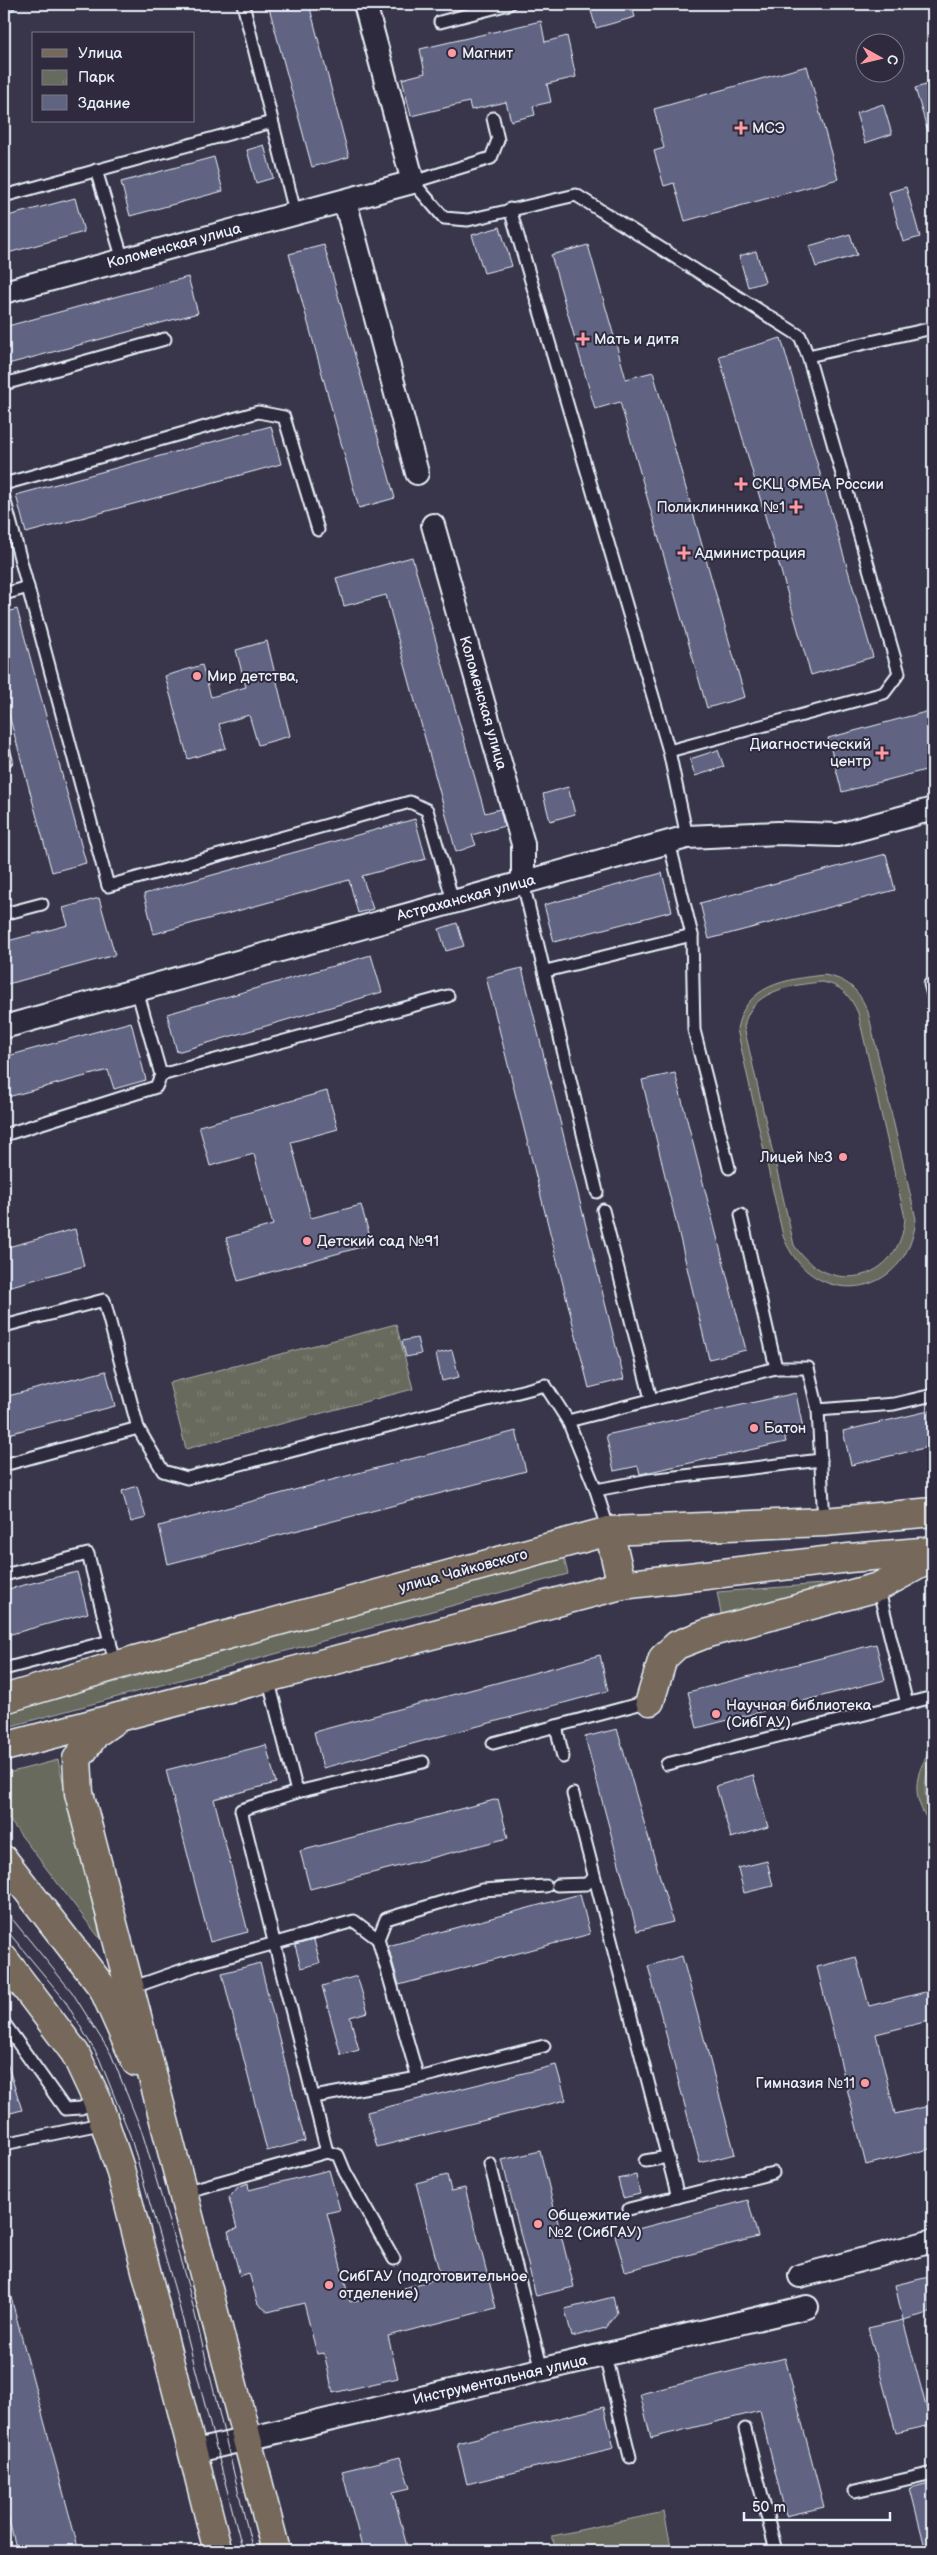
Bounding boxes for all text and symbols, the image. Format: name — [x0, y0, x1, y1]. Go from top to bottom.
legend — [32, 32, 195, 122]
north arrow — [854, 32, 904, 82]
text: Улица — [78, 44, 123, 63]
place label: Магнит — [462, 44, 513, 63]
marker: Магнит — [446, 47, 458, 59]
text: С — [883, 54, 901, 66]
text: Парк — [78, 68, 115, 87]
text: Здание — [78, 94, 130, 113]
place label: МСЭ — [752, 119, 785, 138]
marker: МСЭ — [734, 121, 748, 135]
street label: Коломенская улица — [105, 219, 243, 273]
place label: Мать и дитя — [594, 330, 679, 349]
marker: Мать и дитя — [576, 332, 590, 346]
place label: СКЦ ФМБА России — [752, 475, 884, 494]
marker: СКЦ ФМБА России — [734, 477, 748, 491]
place label: Поликлинника №1 — [656, 498, 785, 517]
marker: Поликлинника №1 — [789, 500, 803, 514]
place label: Администрация — [694, 544, 806, 563]
marker: Администрация — [677, 546, 691, 560]
street label: Коломенская улица — [455, 634, 511, 772]
place label: Мир детства, — [207, 667, 299, 686]
marker: Мир детства, — [191, 670, 203, 682]
place label: Диагностический центр — [750, 735, 872, 771]
marker: Диагностический центр — [875, 746, 889, 760]
street label: Астраханская улица — [394, 870, 537, 926]
place label: Лицей №3 — [759, 1148, 833, 1167]
marker: Лицей №3 — [837, 1151, 849, 1163]
place label: Детский сад №91 — [317, 1232, 439, 1251]
marker: Детский сад №91 — [301, 1235, 313, 1247]
place label: Батон — [764, 1419, 806, 1438]
marker: Батон — [748, 1422, 760, 1434]
street label: улица Чайковского — [396, 1545, 530, 1597]
place label: Научная библиотека (СибГАУ) — [726, 1696, 872, 1732]
marker: Научная библиотека (СибГАУ) — [710, 1708, 722, 1720]
place label: Гимназия №11 — [755, 2074, 855, 2093]
marker: Гимназия №11 — [859, 2077, 871, 2089]
place label: Общежитие №2 (СибГАУ) — [548, 2206, 642, 2242]
marker: Общежитие №2 (СибГАУ) — [532, 2218, 544, 2230]
place label: СибГАУ (подготовительное отделение) — [339, 2267, 527, 2303]
marker: СибГАУ (подготовительное отделение) — [323, 2279, 335, 2291]
street label: Инструментальная улица — [411, 2351, 589, 2409]
scale bar — [744, 2490, 891, 2522]
text: 50 m — [752, 2498, 786, 2517]

